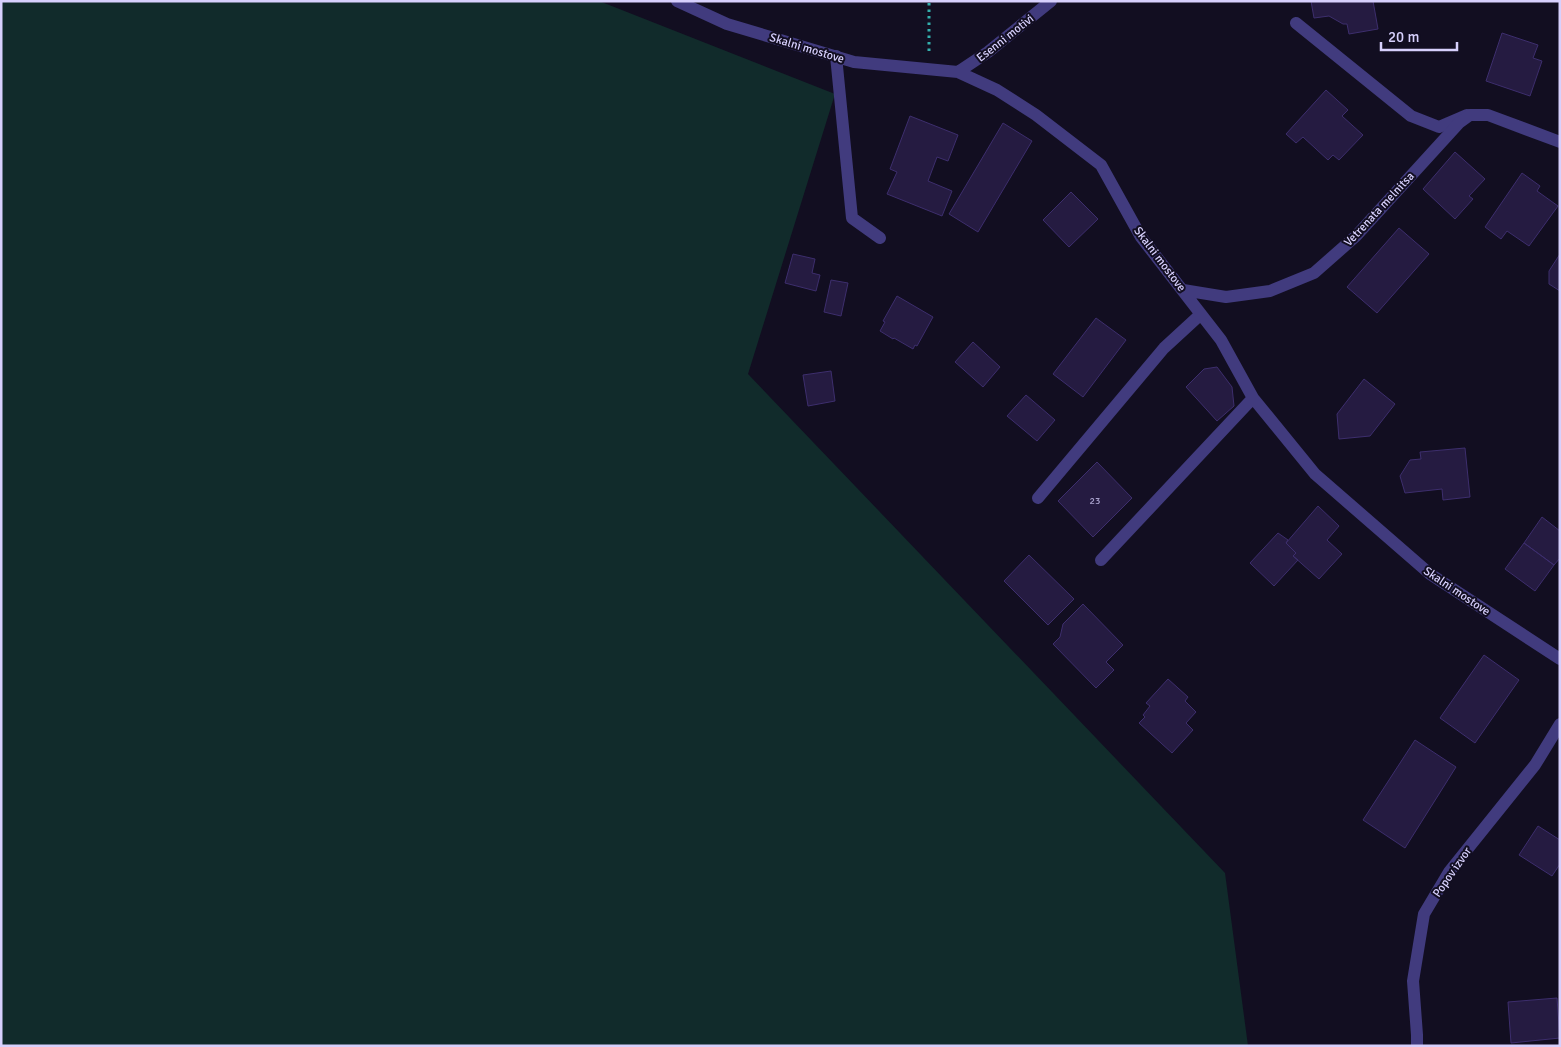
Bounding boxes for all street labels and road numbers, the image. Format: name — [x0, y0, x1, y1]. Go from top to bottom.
street label: Esenni motivi — [974, 11, 1037, 65]
street label: Skalni mostove — [768, 30, 846, 67]
street label: Vetrenata melnitsa — [1341, 169, 1418, 250]
street label: Skalni mostove — [1130, 224, 1189, 295]
street label: Skalni mostove — [1420, 564, 1493, 619]
street label: Popov izvor — [1430, 844, 1475, 900]

